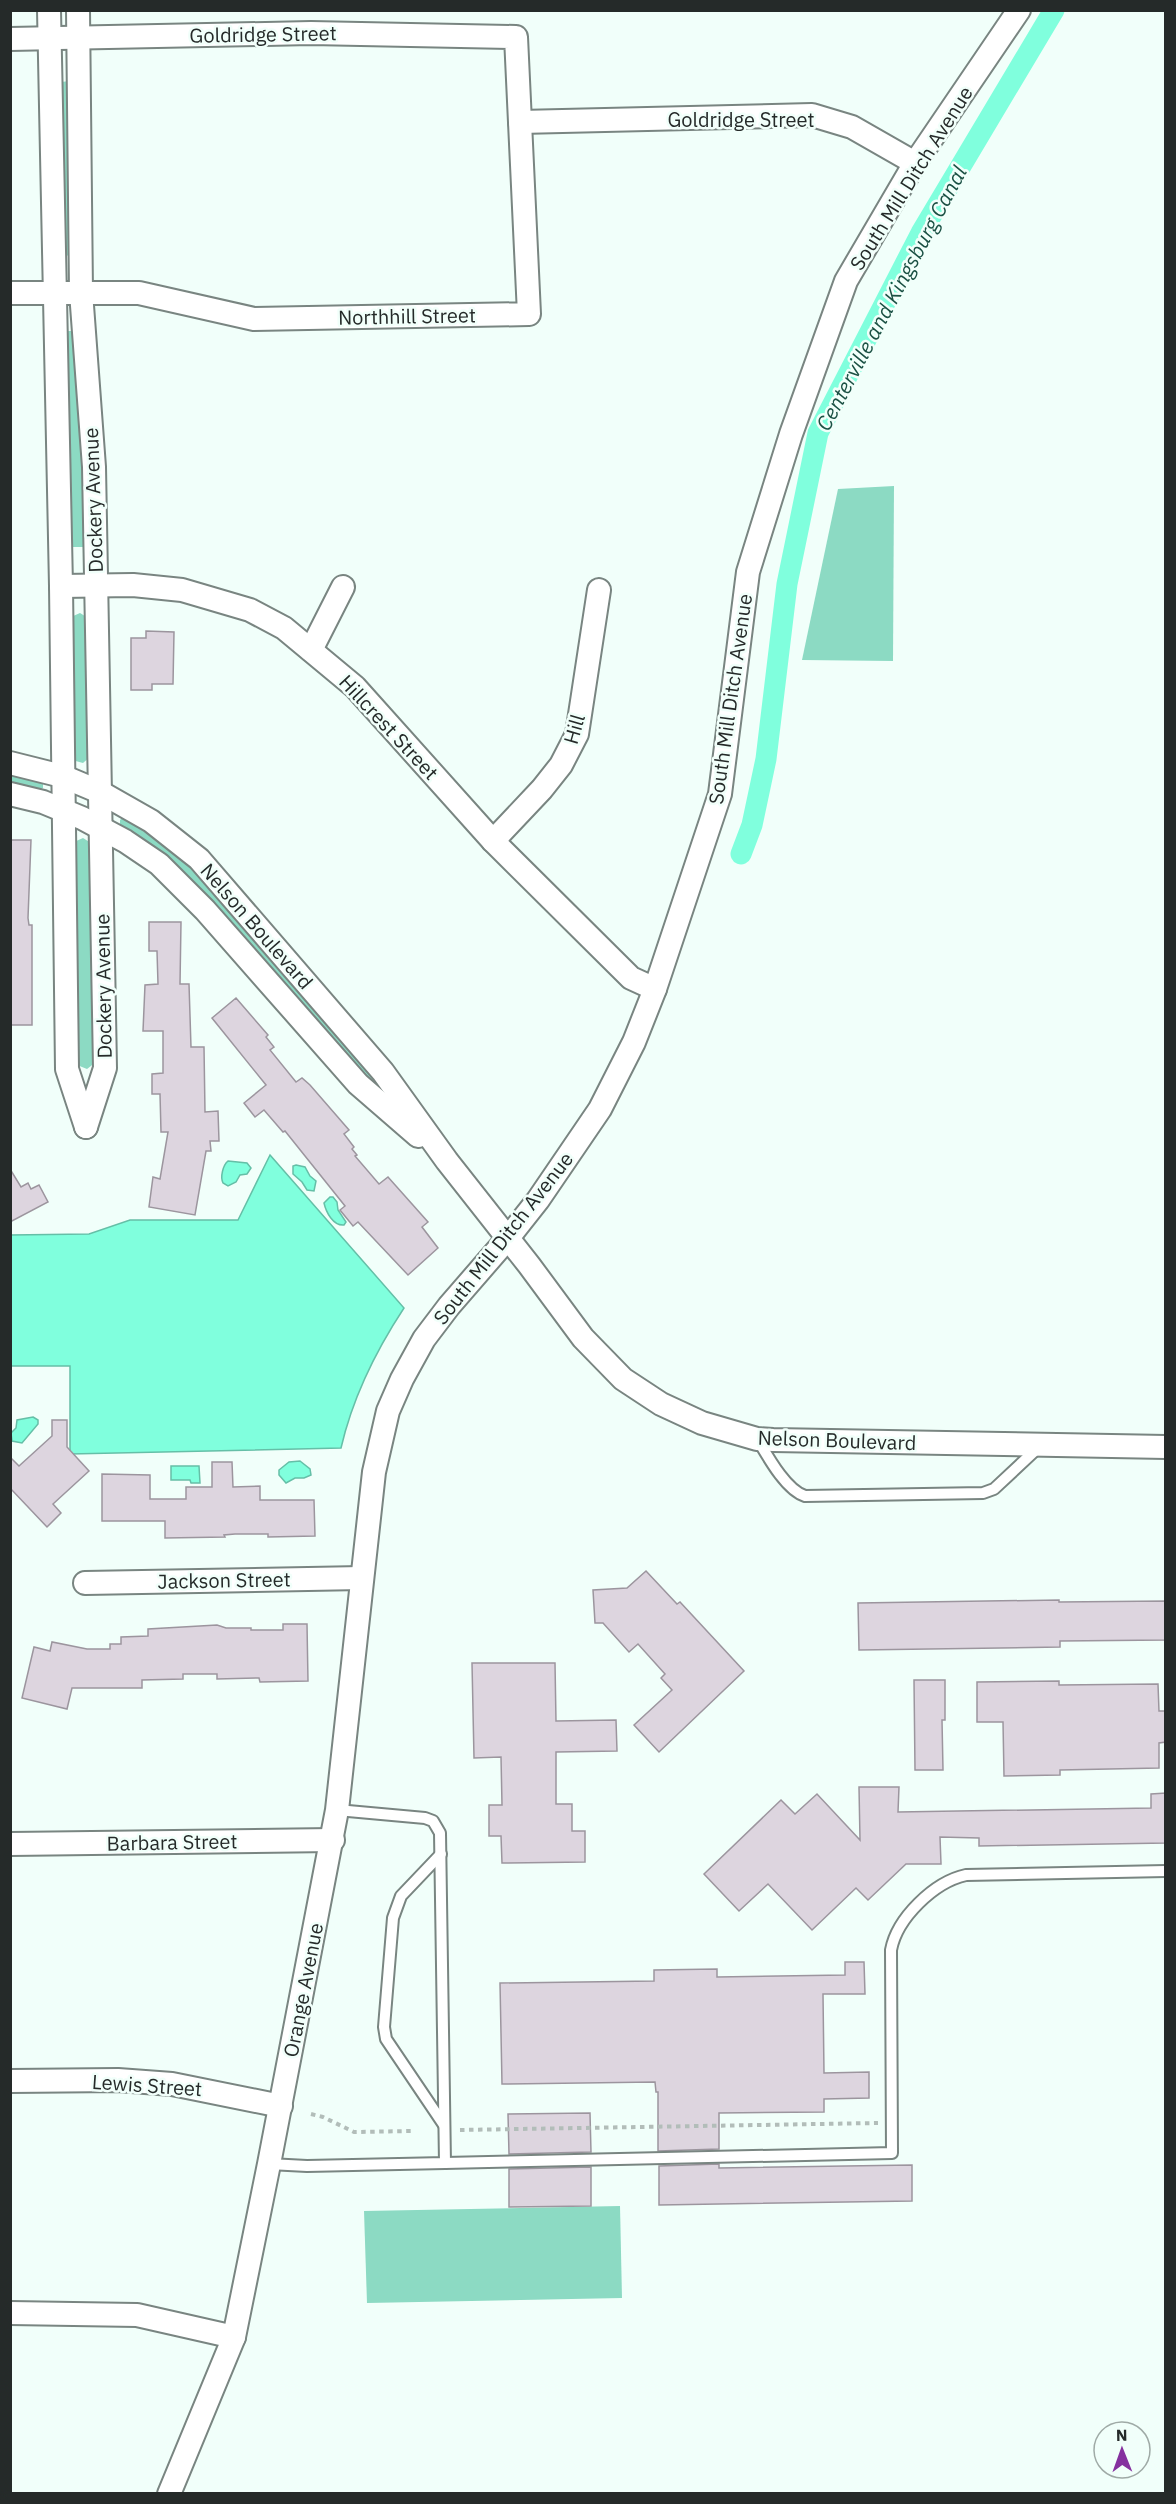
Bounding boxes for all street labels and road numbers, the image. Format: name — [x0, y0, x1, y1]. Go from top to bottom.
street label: Goldridge Street — [189, 19, 337, 49]
street label: South Mill Ditch Avenue — [843, 81, 979, 275]
street label: Goldridge Street — [667, 106, 815, 133]
street label: Northhill Street — [338, 301, 476, 331]
street label: Dockery Avenue — [77, 427, 109, 573]
street label: South Mill Ditch Avenue — [702, 592, 758, 806]
street label: Hillcrest Street — [333, 669, 445, 785]
street label: Hill — [557, 711, 591, 747]
street label: Nelson Boulevard — [195, 857, 319, 995]
street label: Dockery Avenue — [88, 913, 118, 1059]
street label: South Mill Ditch Avenue — [427, 1146, 579, 1330]
street label: Nelson Boulevard — [757, 1424, 917, 1456]
street label: Jackson Street — [157, 1565, 291, 1595]
street label: Barbara Street — [106, 1827, 238, 1857]
street label: Orange Avenue — [277, 1920, 329, 2060]
street label: Lewis Street — [91, 2068, 203, 2102]

